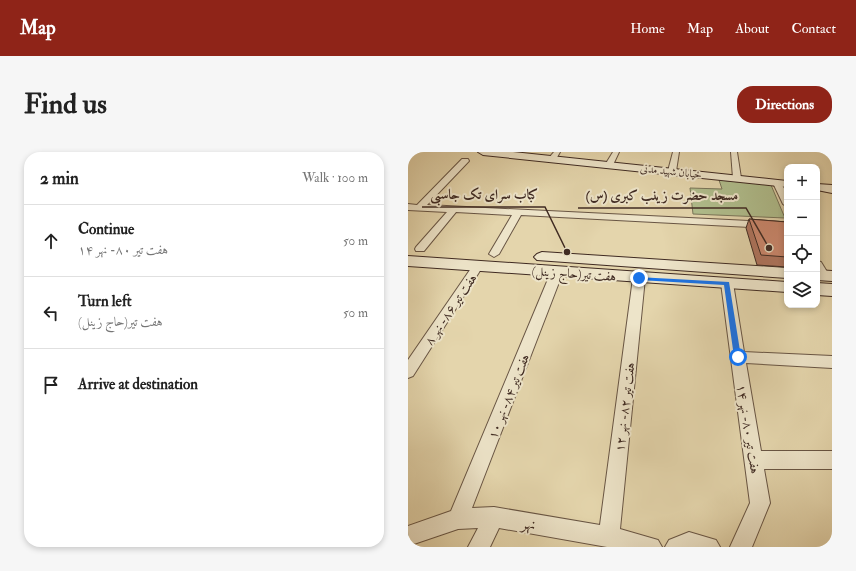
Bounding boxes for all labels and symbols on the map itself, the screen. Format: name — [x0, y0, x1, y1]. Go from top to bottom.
street label: خیابان شهید مدنی — [639, 162, 703, 182]
callout: کباب سرای تک جاسبی — [422, 181, 545, 207]
callout: (مسجد حضرت زینب کبری (س — [578, 182, 746, 208]
text: کباب سرای تک جاسبی — [430, 186, 538, 206]
text: (مسجد حضرت زینب کبری (س — [586, 187, 738, 205]
street label: هفت تیر(حاج زینل) — [531, 263, 617, 288]
route end — [630, 269, 648, 287]
street label: هفت تیر ۸۶- نهر ۸ — [421, 271, 481, 348]
route start — [729, 348, 747, 366]
street label: هفت تیر ۸۴- نهر ۱۰ — [485, 351, 533, 441]
street label: هفت تیر ۸۲- نهر ۱۲ — [612, 361, 638, 453]
street label: هفت تیر ۸۰- نهر ۱۴ — [733, 383, 763, 475]
street label: نهر — [518, 513, 537, 535]

